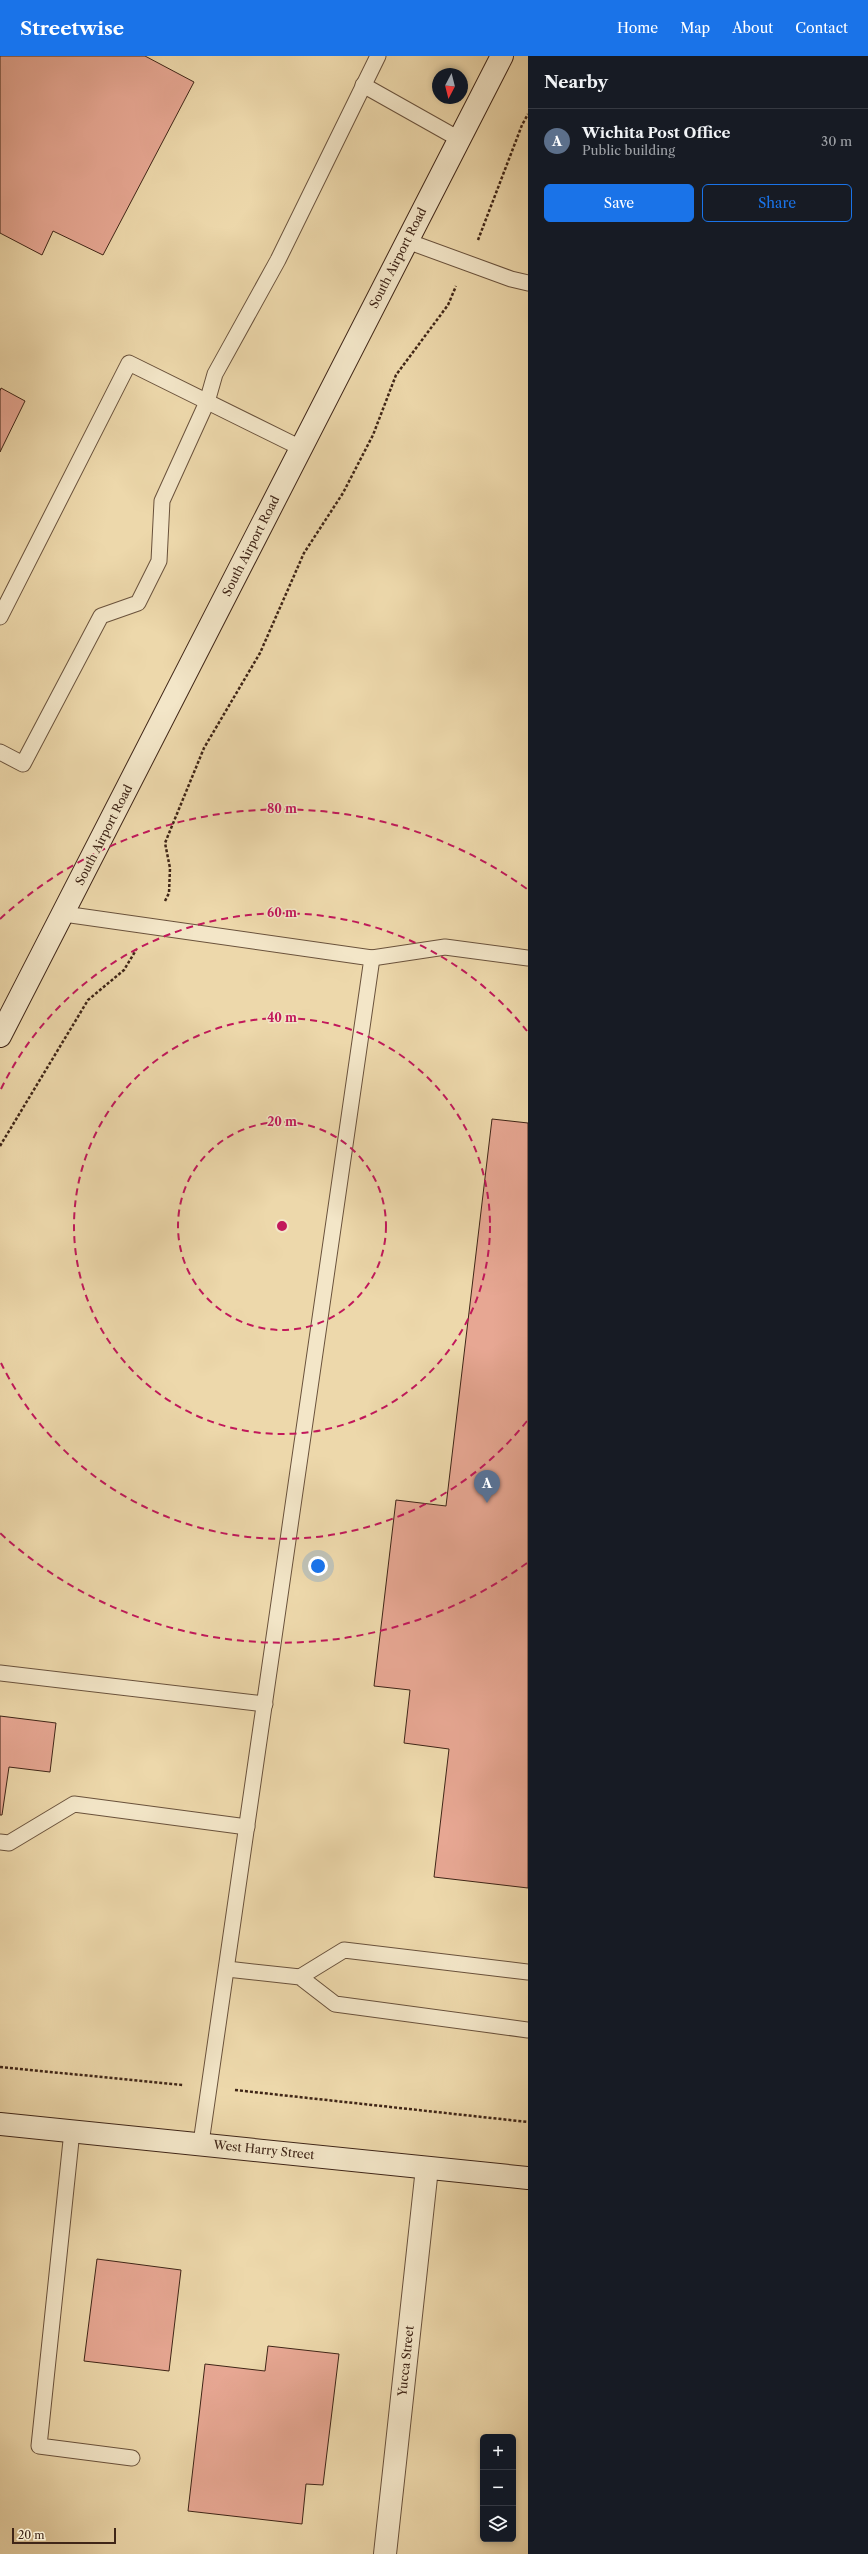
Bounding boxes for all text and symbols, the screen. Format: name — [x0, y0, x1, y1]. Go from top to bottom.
text: Streetwise — [20, 17, 124, 40]
text: Home — [617, 19, 658, 37]
text: Map — [680, 19, 710, 37]
text: About — [732, 19, 773, 37]
text: Contact — [795, 19, 848, 37]
north arrow — [432, 68, 468, 104]
text: Nearby — [544, 72, 608, 92]
text: Wichita Post Office — [582, 123, 730, 142]
text: A — [552, 133, 562, 149]
text: 30 m — [821, 133, 852, 149]
text: Public building — [582, 142, 675, 158]
button: Save — [544, 184, 694, 222]
button: Share — [702, 184, 852, 222]
street label: South Airport Road — [366, 204, 430, 311]
street label: South Airport Road — [219, 492, 283, 599]
street label: South Airport Road — [72, 781, 136, 888]
text: 80 m — [267, 801, 297, 816]
text: 60 m — [267, 905, 297, 920]
text: 40 m — [267, 1010, 297, 1025]
text: 20 m — [267, 1114, 297, 1129]
centre of rings — [275, 1219, 289, 1233]
pin: A — [474, 1470, 500, 1503]
your location — [308, 1556, 328, 1576]
street label: West Harry Street — [212, 2137, 316, 2162]
street label: Yucca Street — [394, 2324, 417, 2398]
map controls — [480, 2434, 516, 2542]
button: + — [480, 2434, 516, 2470]
button: − — [480, 2470, 516, 2506]
button: layers — [480, 2506, 516, 2542]
scale bar — [12, 2526, 116, 2545]
text: 20 m — [18, 2528, 44, 2542]

